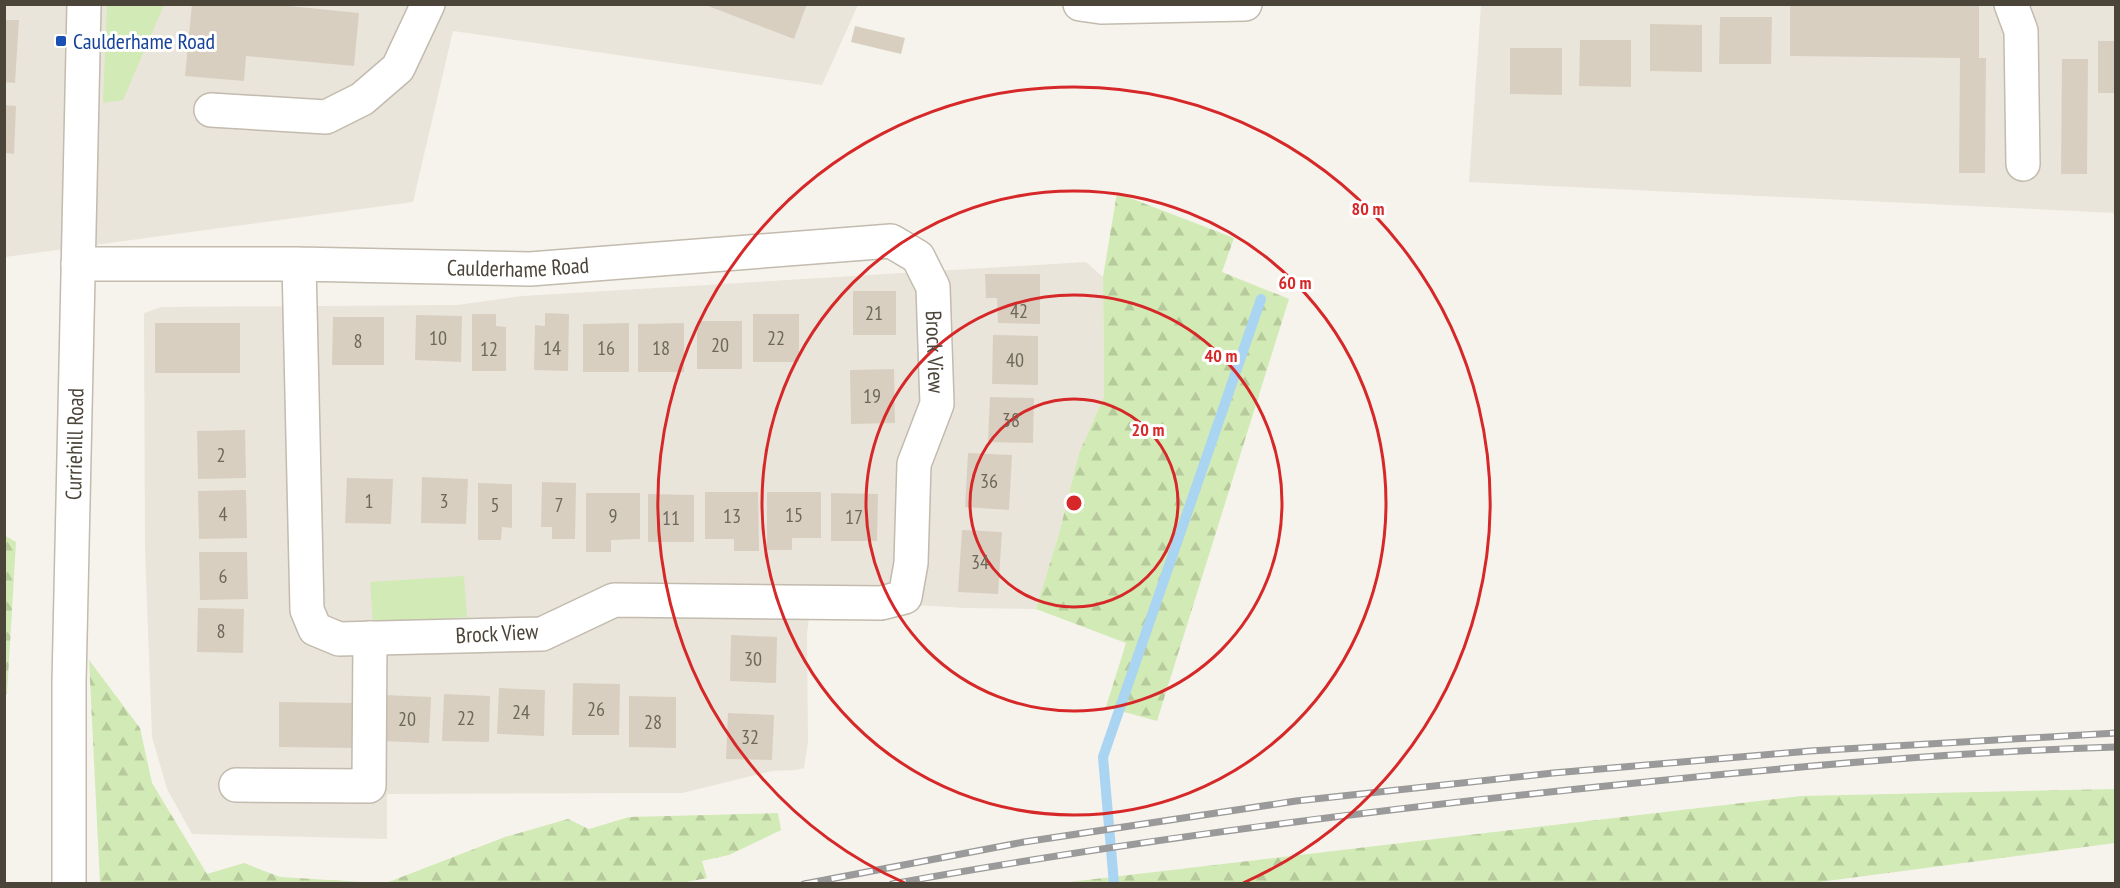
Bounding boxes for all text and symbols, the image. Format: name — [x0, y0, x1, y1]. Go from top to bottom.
place label: Caulderhame Road — [73, 27, 215, 55]
marker: Caulderhame Road — [54, 34, 68, 48]
text: 80 m — [1352, 197, 1384, 220]
street label: Caulderhame Road — [447, 250, 590, 283]
text: 60 m — [1279, 271, 1311, 294]
house number: 42 — [1010, 298, 1028, 324]
house number: 21 — [865, 300, 883, 326]
street label: Brock View — [920, 310, 951, 394]
house number: 10 — [429, 325, 447, 351]
house number: 22 — [767, 325, 785, 351]
house number: 8 — [354, 328, 363, 354]
house number: 20 — [711, 332, 729, 358]
house number: 14 — [543, 335, 561, 361]
house number: 16 — [597, 335, 615, 361]
house number: 18 — [652, 335, 670, 361]
house number: 12 — [480, 336, 498, 362]
text: 40 m — [1205, 344, 1237, 367]
house number: 40 — [1006, 347, 1024, 373]
house number: 19 — [863, 383, 881, 409]
street label: Curriehill Road — [59, 388, 90, 500]
house number: 38 — [1002, 407, 1020, 433]
text: 20 m — [1132, 418, 1164, 441]
house number: 2 — [217, 442, 226, 468]
house number: 36 — [980, 468, 998, 494]
house number: 1 — [365, 488, 374, 514]
house number: 3 — [440, 488, 449, 514]
house number: 5 — [491, 492, 500, 518]
house number: 7 — [555, 492, 564, 518]
centre of rings — [1064, 493, 1084, 513]
house number: 4 — [219, 501, 228, 527]
house number: 15 — [785, 502, 803, 528]
house number: 9 — [609, 503, 618, 529]
house number: 13 — [723, 503, 741, 529]
house number: 17 — [845, 504, 863, 530]
house number: 11 — [662, 505, 680, 531]
house number: 34 — [971, 549, 989, 575]
house number: 6 — [219, 563, 228, 589]
street label: Brock View — [455, 617, 539, 649]
house number: 8 — [217, 618, 226, 644]
house number: 30 — [744, 646, 762, 672]
house number: 26 — [587, 696, 605, 722]
house number: 24 — [512, 699, 530, 725]
house number: 22 — [457, 705, 475, 731]
house number: 20 — [398, 706, 416, 732]
house number: 28 — [644, 709, 662, 735]
house number: 32 — [741, 724, 759, 750]

